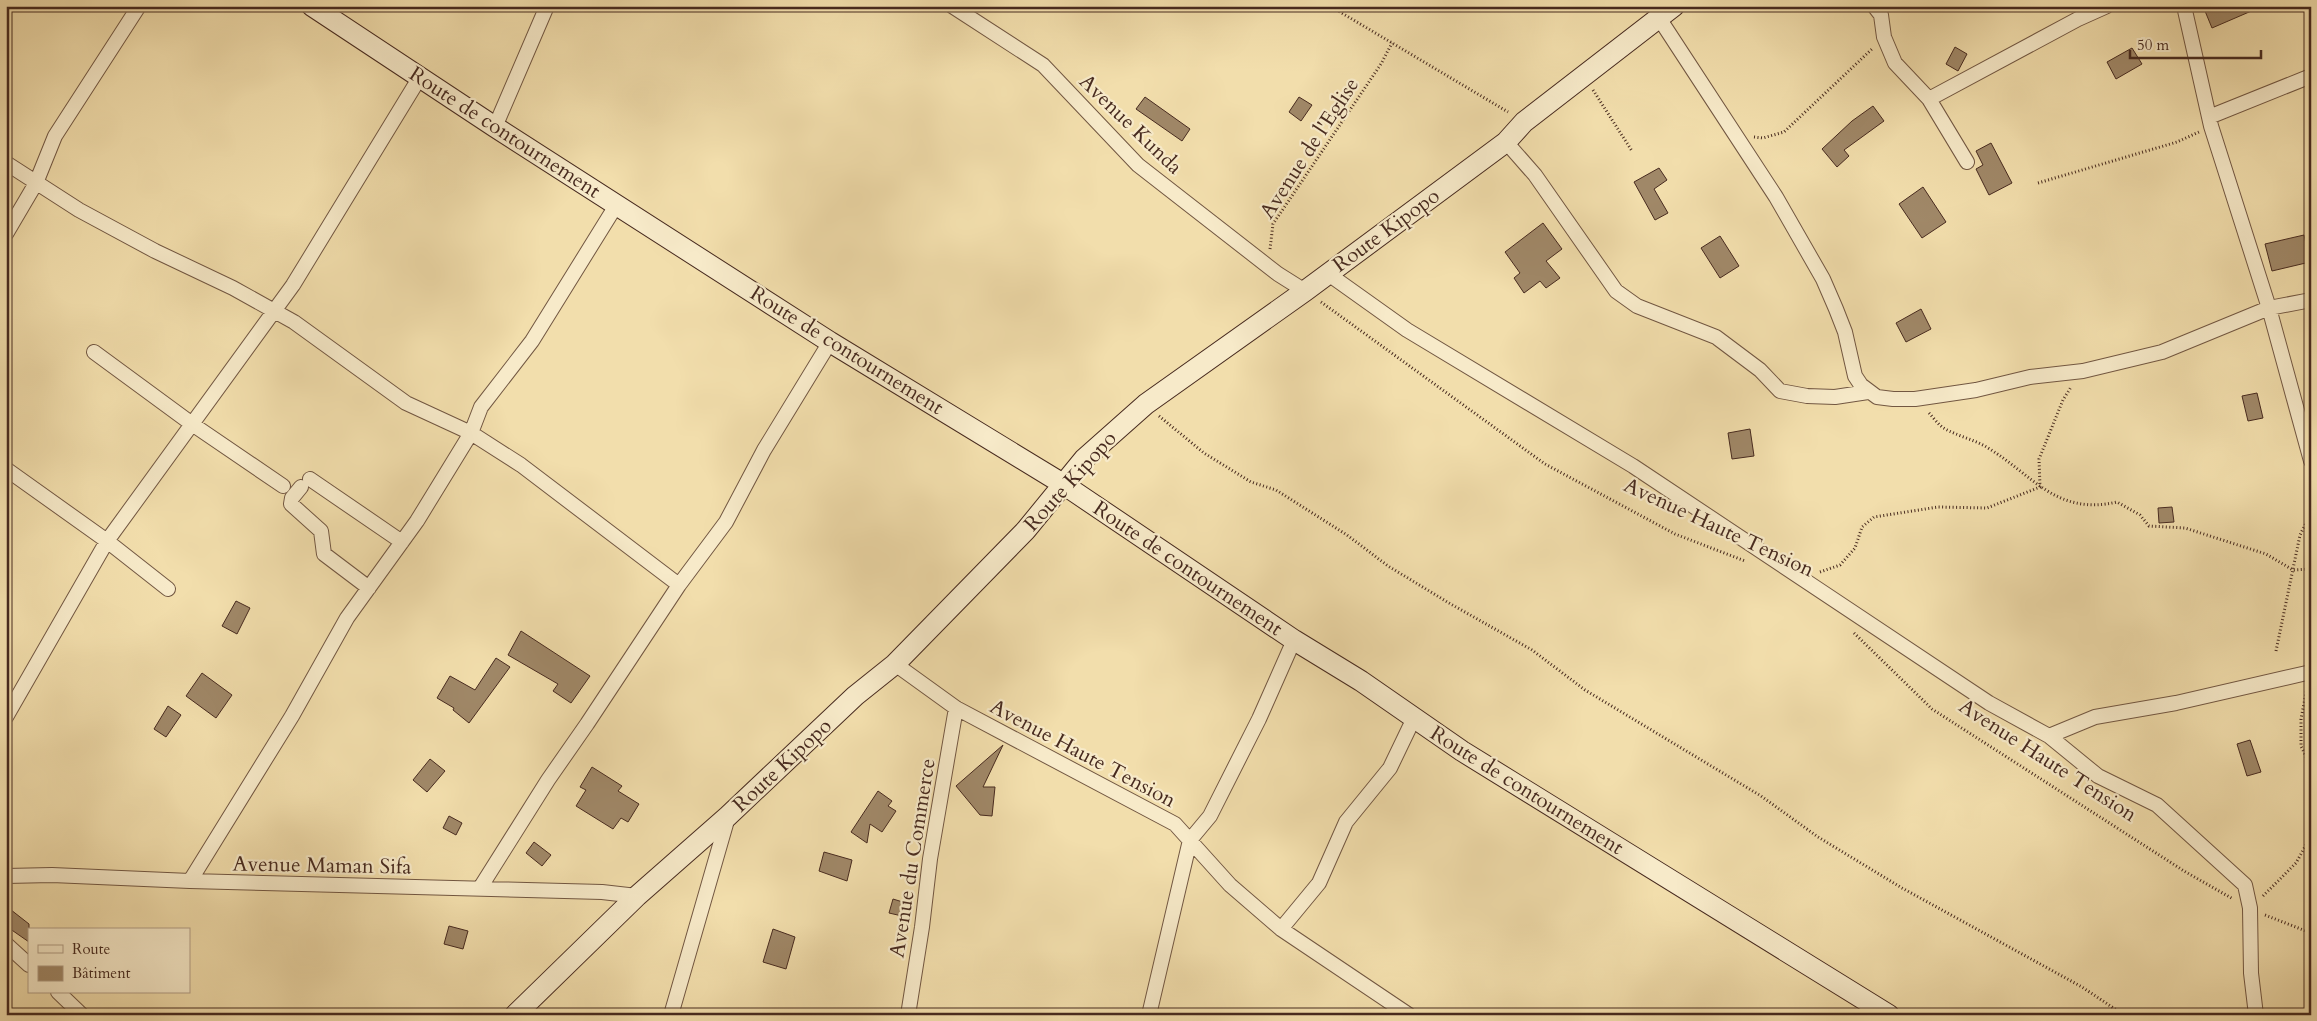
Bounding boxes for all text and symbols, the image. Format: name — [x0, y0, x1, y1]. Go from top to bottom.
scale bar — [2130, 28, 2261, 60]
text: 50 m — [2137, 35, 2169, 55]
street label: Route de contournement — [403, 60, 606, 205]
street label: Avenue Kunda — [1073, 68, 1189, 181]
street label: Avenue de l'Eglise — [1253, 72, 1366, 224]
street label: Route Kipopo — [1327, 182, 1446, 279]
street label: Route de contournement — [745, 279, 949, 422]
street label: Route Kipopo — [1017, 425, 1123, 538]
street label: Avenue Haute Tension — [1619, 471, 1819, 584]
street label: Route de contournement — [1087, 494, 1289, 643]
street label: Avenue Haute Tension — [985, 692, 1181, 815]
street label: Avenue Haute Tension — [1953, 692, 2142, 829]
street label: Route Kipopo — [726, 712, 838, 819]
street label: Route de contournement — [1425, 719, 1629, 862]
street label: Avenue du Commerce — [882, 756, 943, 960]
street label: Avenue Maman Sifa — [232, 849, 412, 882]
legend — [28, 928, 190, 994]
text: Route — [72, 939, 110, 959]
text: Bâtiment — [72, 963, 131, 983]

